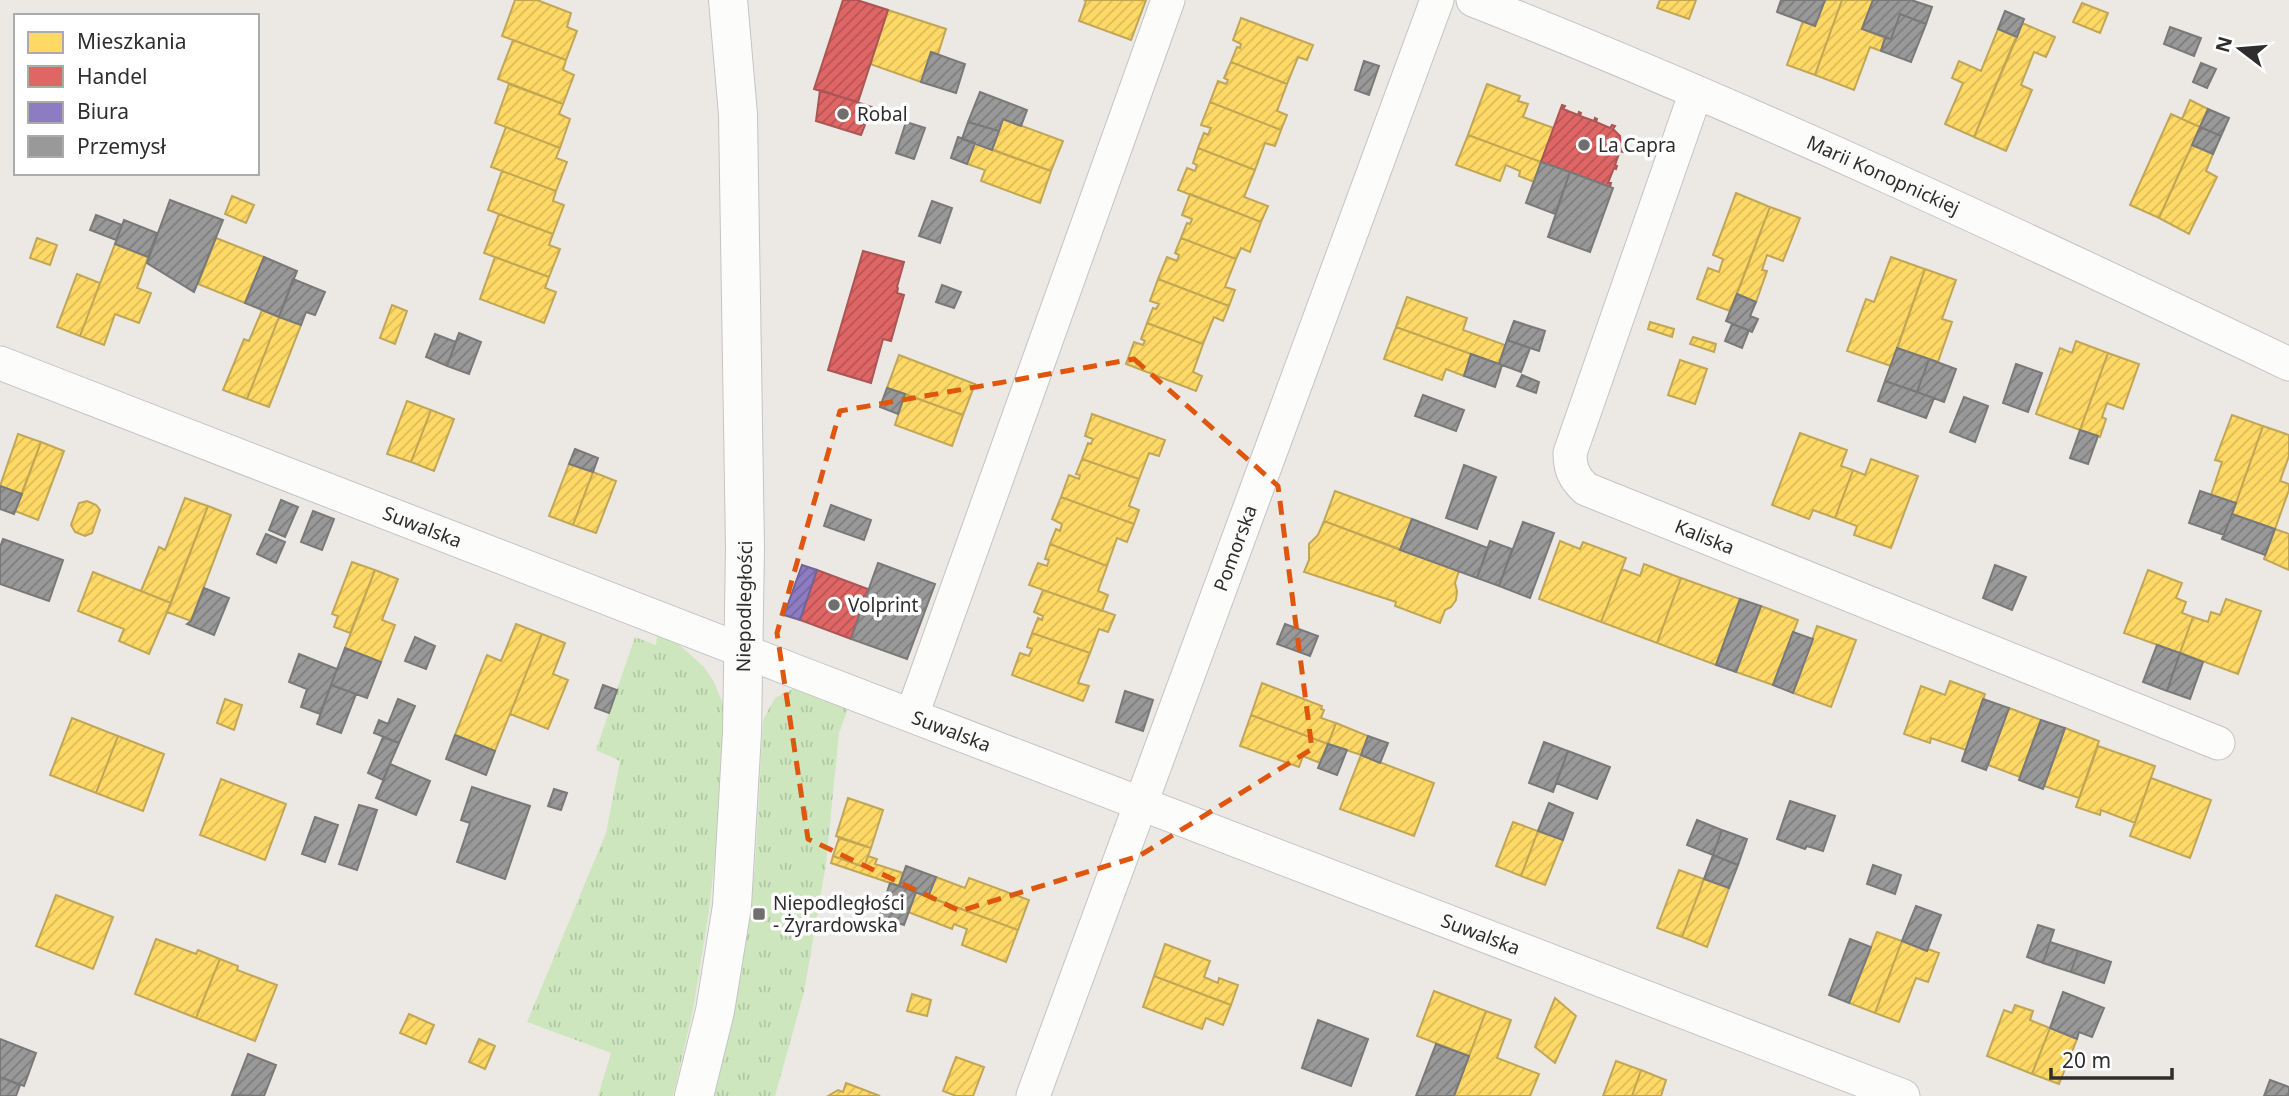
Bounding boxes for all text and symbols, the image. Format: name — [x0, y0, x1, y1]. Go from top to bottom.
legend — [14, 14, 259, 175]
north arrow — [2205, 14, 2275, 84]
text: Mieszkania — [77, 27, 186, 55]
text: N — [2209, 33, 2238, 55]
text: Handel — [77, 62, 148, 90]
text: Biura — [77, 97, 129, 125]
place label: Robal — [857, 101, 908, 127]
marker: Robal — [835, 106, 851, 122]
street label: Marii Konopnickiej — [1803, 129, 1964, 221]
text: Przemysł — [77, 132, 166, 160]
place label: La Capra — [1598, 132, 1676, 158]
marker: La Capra — [1576, 137, 1592, 153]
street label: Suwalska — [379, 500, 466, 554]
street label: Pomorska — [1207, 501, 1263, 595]
street label: Kaliska — [1671, 513, 1738, 560]
street label: Niepodległości — [730, 540, 758, 672]
place label: Volprint — [848, 592, 919, 618]
marker: Volprint — [826, 597, 842, 613]
street label: Suwalska — [908, 704, 995, 758]
place label: Niepodległości - Żyrardowska — [773, 890, 905, 938]
marker: Niepodległości - Żyrardowska — [751, 906, 767, 922]
street label: Suwalska — [1437, 907, 1524, 961]
scale bar — [2051, 1036, 2172, 1080]
text: 20 m — [2062, 1046, 2111, 1074]

